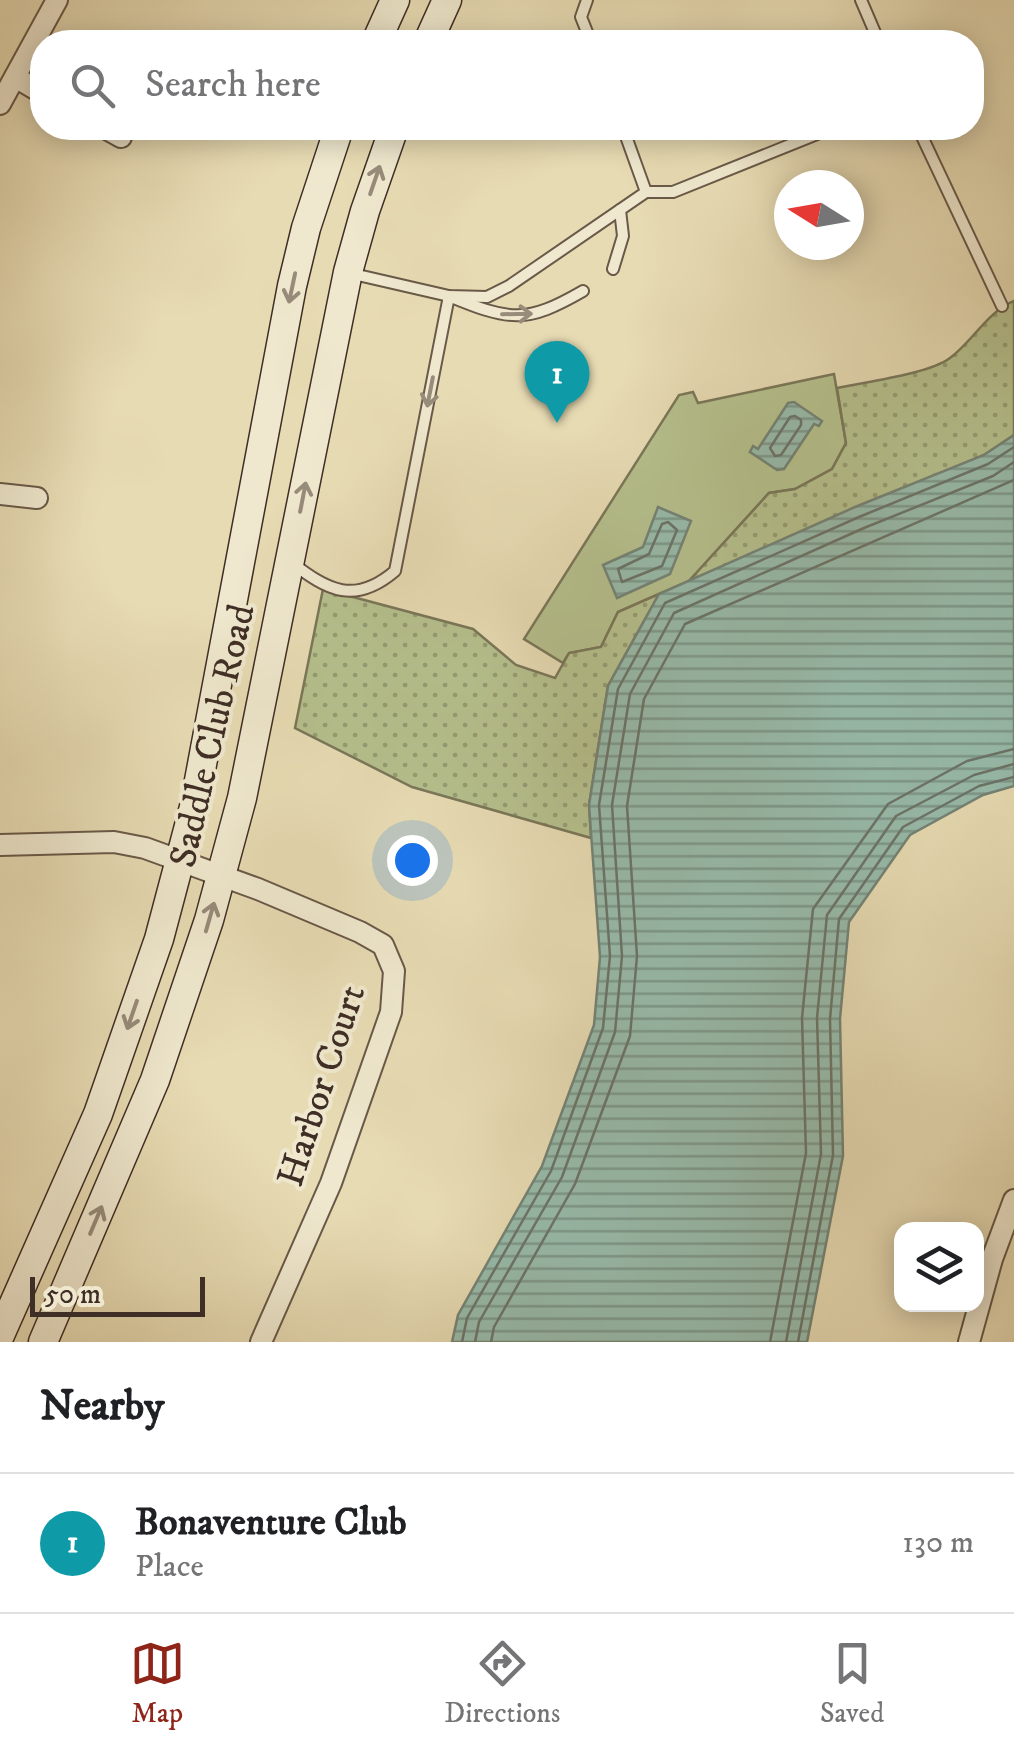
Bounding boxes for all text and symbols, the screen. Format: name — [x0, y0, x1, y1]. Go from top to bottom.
search box — [30, 30, 984, 140]
icon: search — [65, 58, 120, 113]
text: Search here — [145, 61, 321, 109]
one-way arrow — [367, 166, 385, 197]
north arrow — [774, 170, 864, 260]
one-way arrow — [282, 271, 301, 303]
one-way arrow — [500, 304, 533, 324]
pin: 1 — [524, 340, 590, 423]
one-way arrow — [420, 375, 439, 407]
one-way arrow — [295, 482, 314, 514]
street label: Saddle Club Road — [159, 600, 267, 872]
your location — [387, 835, 438, 886]
one-way arrow — [202, 901, 220, 933]
street label: Harbor Court — [267, 979, 377, 1193]
one-way arrow — [122, 998, 140, 1030]
one-way arrow — [88, 1206, 106, 1236]
map controls — [894, 1222, 984, 1312]
button: layers — [894, 1222, 984, 1312]
scale bar — [30, 1272, 205, 1316]
text: 50 m — [45, 1277, 101, 1312]
text: Nearby — [40, 1381, 164, 1433]
text: Bonaventure Club — [135, 1499, 407, 1547]
text: 1 — [67, 1523, 78, 1563]
text: 130 m — [902, 1523, 974, 1563]
text: Place — [135, 1547, 204, 1587]
tab: Map — [130, 1636, 185, 1731]
tab: Directions — [444, 1636, 560, 1731]
tab: Saved — [820, 1636, 884, 1731]

